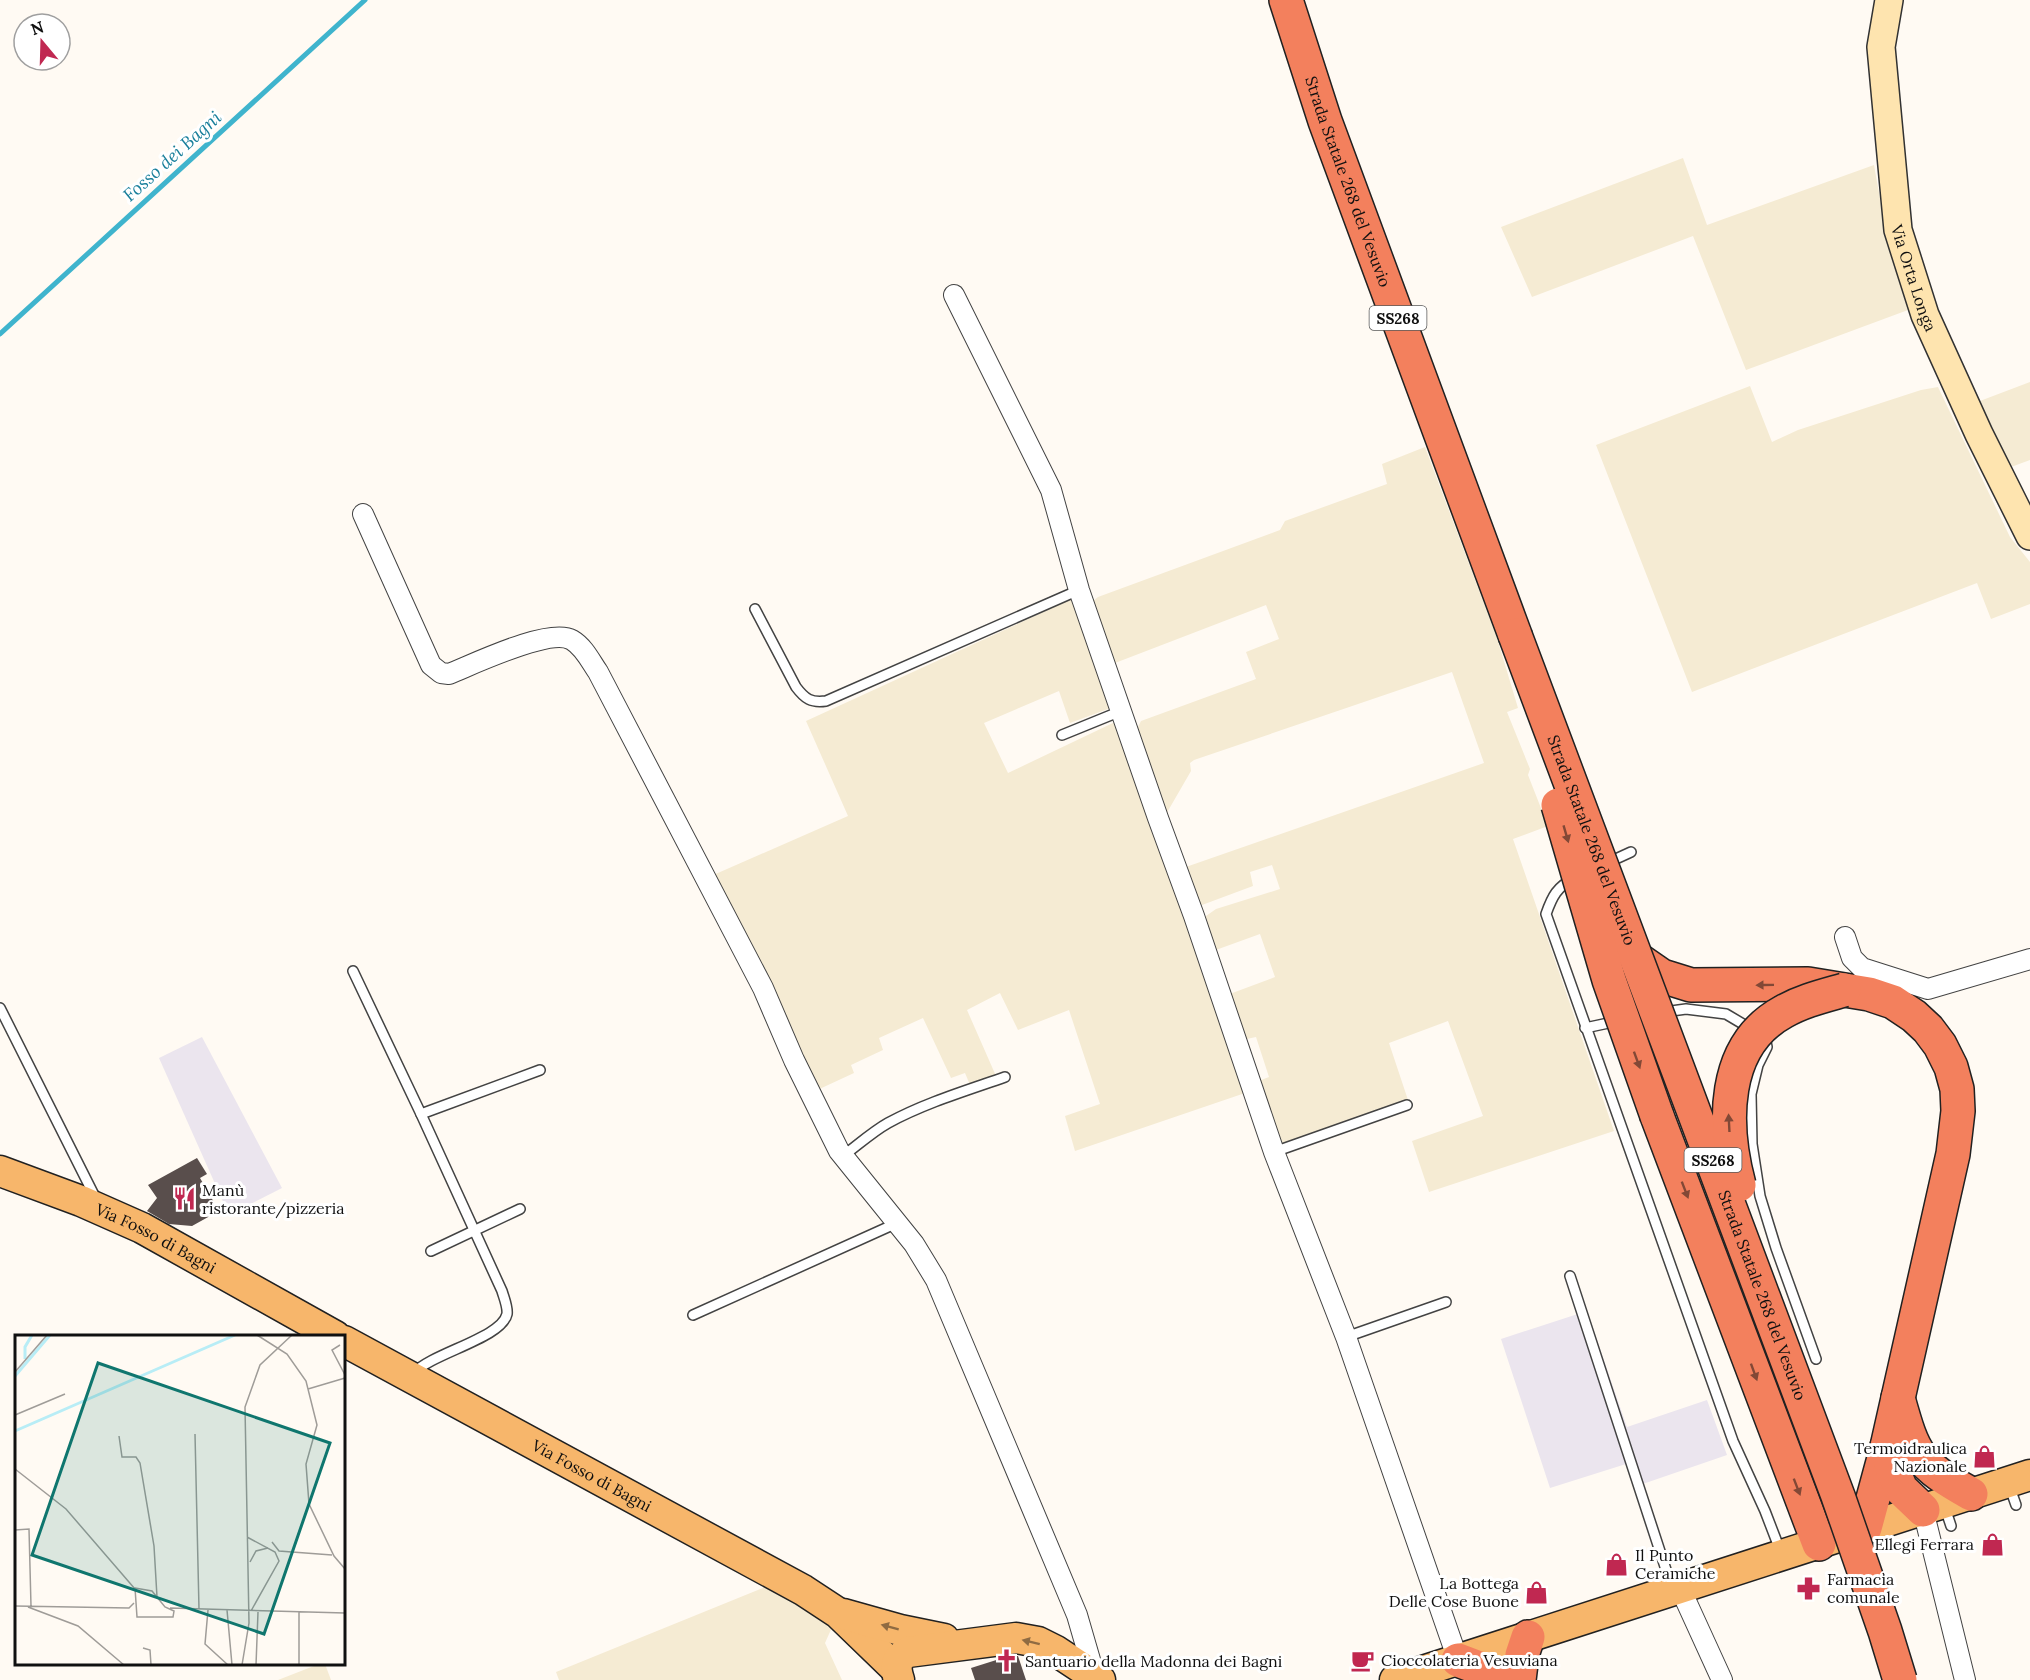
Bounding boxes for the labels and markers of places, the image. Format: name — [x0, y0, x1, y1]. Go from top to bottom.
place label: Manù ristorante/pizzeria — [202, 1180, 344, 1219]
restaurant icon: Manù ristorante/pizzeria — [171, 1186, 197, 1212]
place label: Termoidraulica Nazionale — [1854, 1438, 1967, 1476]
shop icon: Termoidraulica Nazionale — [1972, 1444, 1998, 1470]
shop icon: Ellegi Ferrara — [1979, 1531, 2005, 1557]
place label: Ellegi Ferrara — [1874, 1534, 1974, 1554]
place label: Il Punto Ceramiche — [1635, 1545, 1716, 1583]
shop icon: Il Punto Ceramiche — [1604, 1551, 1630, 1577]
place label: Farmacia comunale — [1827, 1569, 1900, 1607]
place label: La Bottega Delle Cose Buone — [1389, 1573, 1519, 1611]
pharmacy icon: Farmacia comunale — [1796, 1575, 1822, 1601]
shop icon: La Bottega Delle Cose Buone — [1524, 1579, 1550, 1605]
cafe icon: Cioccolateria Vesuviana — [1350, 1647, 1376, 1673]
church icon: Santuario della Madonna dei Bagni — [994, 1648, 1020, 1674]
place label: Cioccolateria Vesuviana — [1381, 1650, 1558, 1670]
place label: Santuario della Madonna dei Bagni — [1025, 1651, 1282, 1671]

